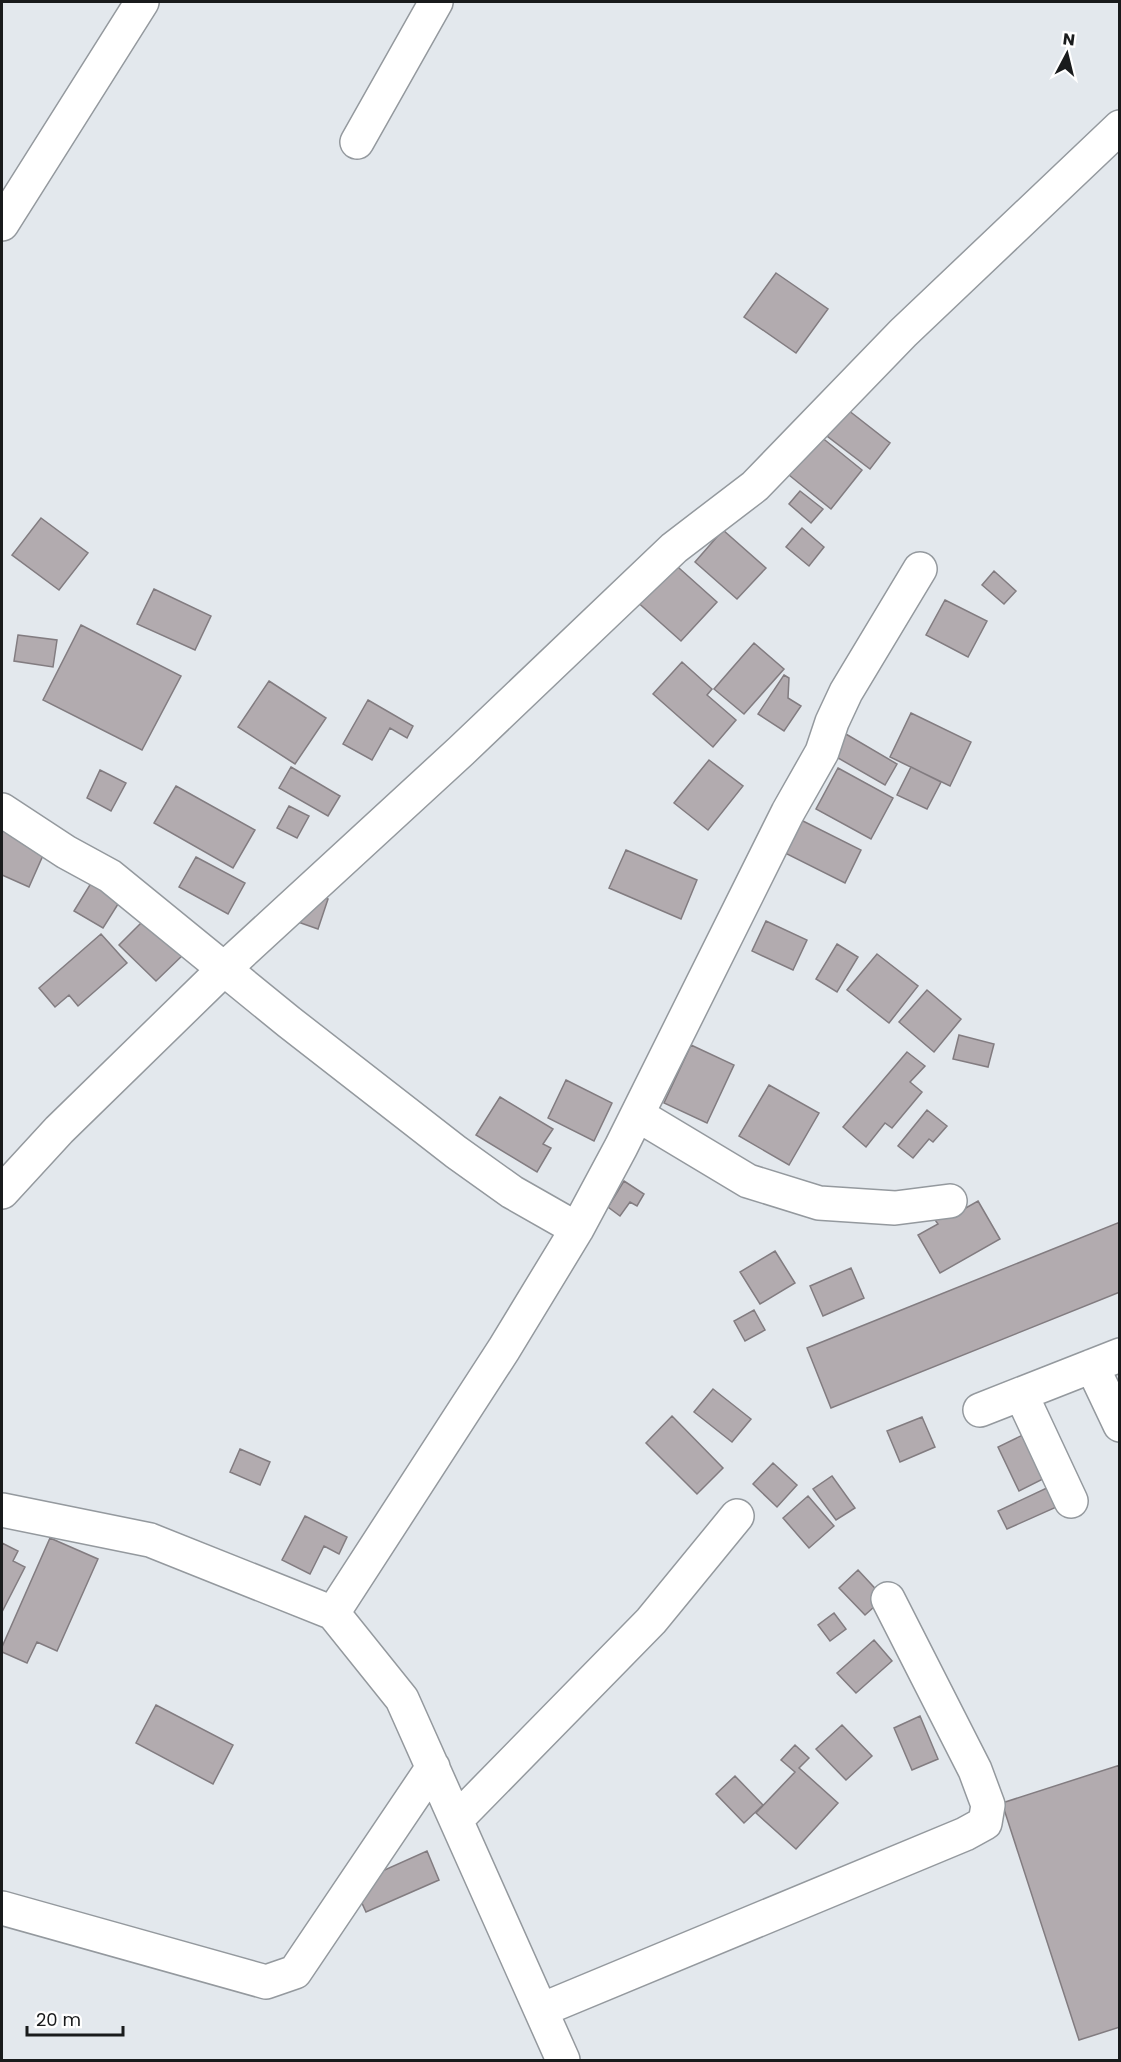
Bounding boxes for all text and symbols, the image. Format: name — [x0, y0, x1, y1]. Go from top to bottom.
north arrow — [1037, 24, 1097, 84]
text: N — [1061, 27, 1076, 52]
scale bar — [27, 1999, 123, 2037]
text: 20 m — [36, 2007, 81, 2032]

